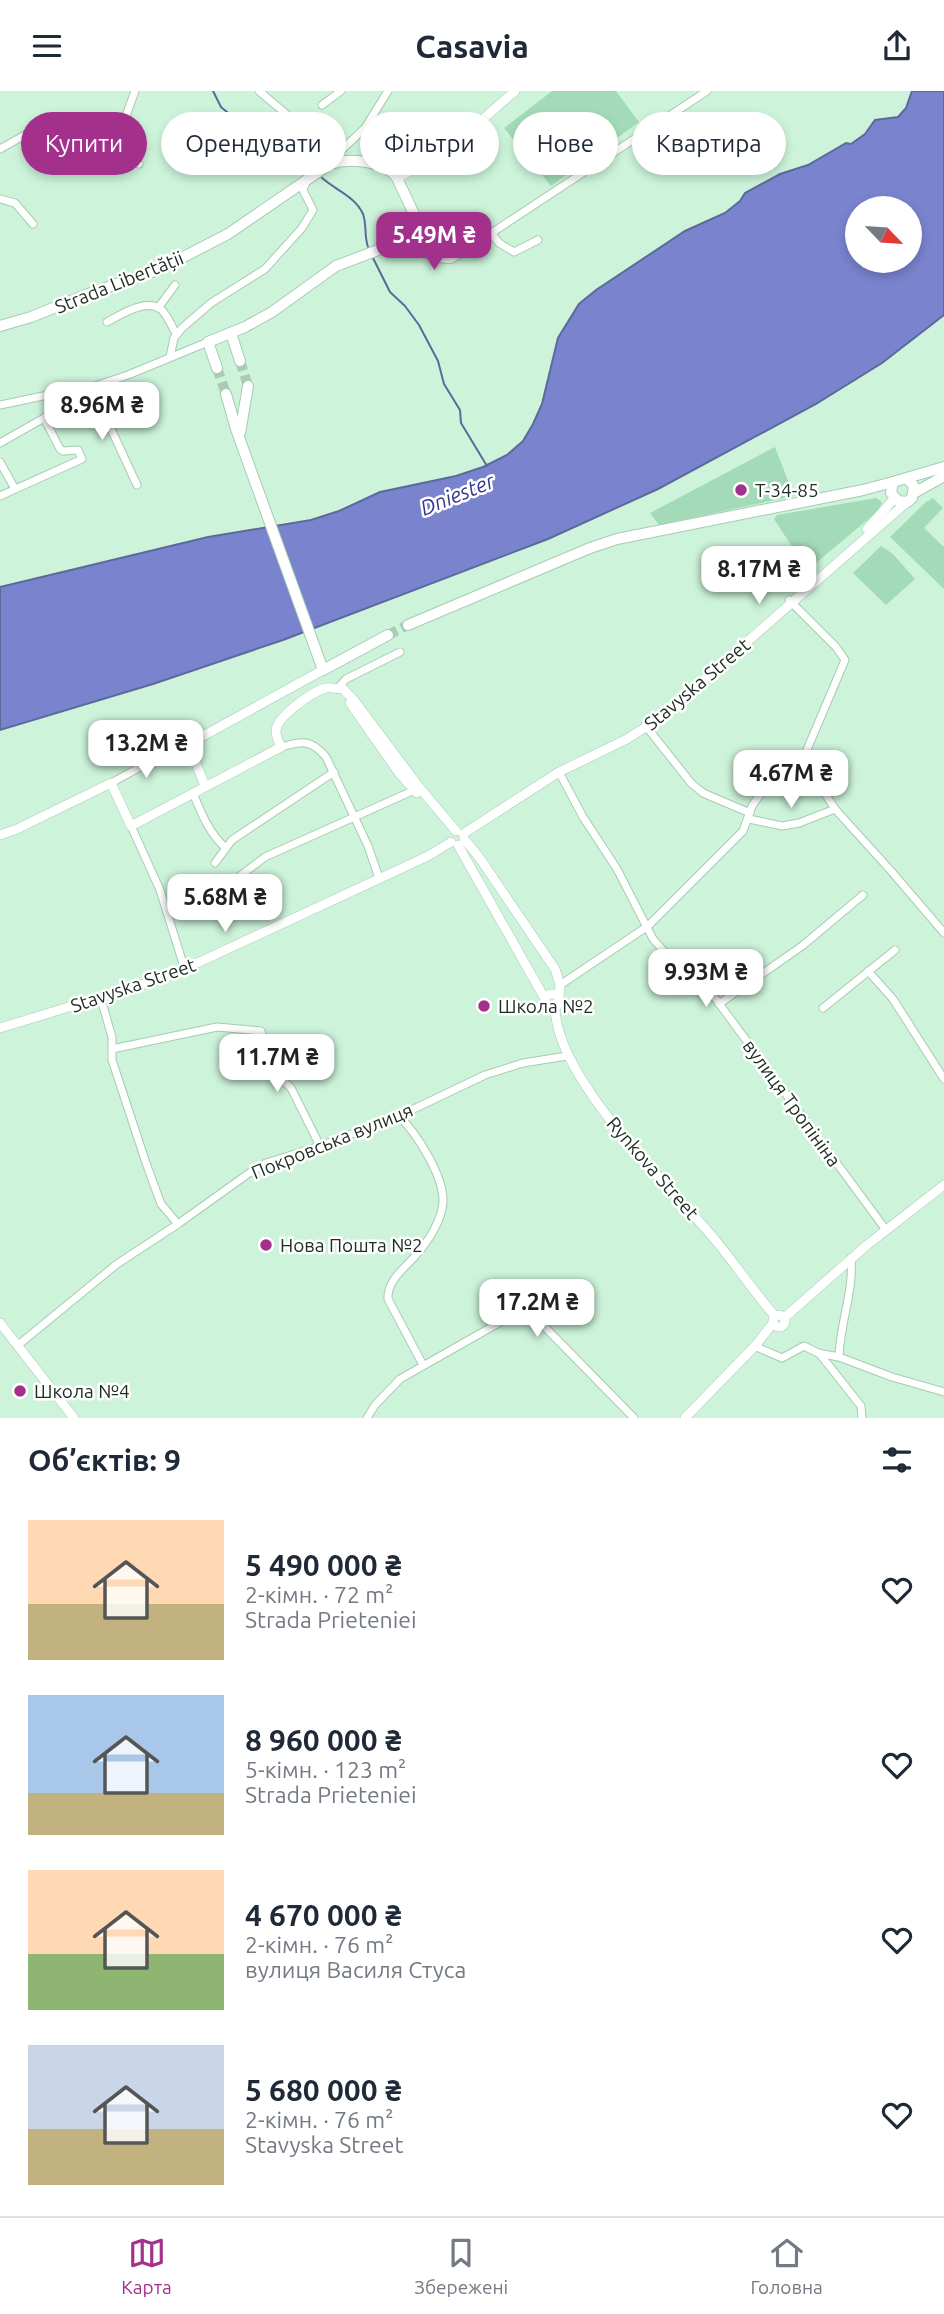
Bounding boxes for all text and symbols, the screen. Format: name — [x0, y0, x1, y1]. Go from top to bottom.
icon: menu — [28, 27, 66, 65]
icon: share — [878, 27, 916, 65]
text: Casavia — [415, 28, 529, 64]
chip: Купити — [21, 112, 147, 175]
chip: Орендувати — [161, 112, 346, 175]
chip: Фільтри — [360, 112, 499, 175]
chip: Нове — [513, 112, 618, 175]
chip: Квартира — [632, 112, 786, 175]
north arrow — [845, 196, 922, 273]
map controls — [845, 196, 922, 273]
pin: 5.49M ₴ — [369, 213, 499, 272]
text: 5.49M ₴ — [392, 222, 476, 247]
street label: Strada Libertății — [52, 246, 186, 318]
pin: 8.96M ₴ — [37, 383, 167, 442]
text: 8.96M ₴ — [60, 392, 144, 417]
water label: Dniester — [416, 468, 498, 520]
place label: Т-34-85 — [755, 479, 819, 501]
marker: Т-34-85 — [733, 482, 749, 498]
pin: 8.17M ₴ — [694, 547, 824, 606]
text: 8.17M ₴ — [717, 556, 801, 581]
street label: Stavyska Street — [640, 633, 755, 734]
pin: 13.2M ₴ — [81, 721, 211, 780]
text: 13.2M ₴ — [104, 730, 188, 755]
pin: 4.67M ₴ — [726, 751, 856, 810]
text: 4.67M ₴ — [749, 760, 833, 785]
pin: 5.68M ₴ — [160, 875, 290, 934]
text: 5.68M ₴ — [183, 884, 267, 909]
pin: 9.93M ₴ — [641, 949, 771, 1009]
street label: Stavyska Street — [68, 953, 199, 1017]
text: 9.93M ₴ — [664, 959, 748, 984]
place label: Школа №2 — [498, 995, 594, 1017]
marker: Школа №2 — [476, 998, 492, 1014]
pin: 11.7M ₴ — [212, 1035, 342, 1094]
street label: вулиця Тропініна — [739, 1035, 845, 1171]
text: 11.7M ₴ — [235, 1044, 319, 1069]
street label: Покровська вулиця — [248, 1099, 416, 1183]
street label: Rynkova Street — [603, 1112, 704, 1224]
place label: Нова Пошта №2 — [280, 1234, 423, 1256]
marker: Нова Пошта №2 — [258, 1237, 274, 1253]
pin: 17.2M ₴ — [472, 1279, 602, 1339]
text: 17.2M ₴ — [495, 1289, 579, 1314]
place label: Школа №4 — [34, 1380, 130, 1402]
marker: Школа №4 — [12, 1383, 28, 1399]
icon: filters — [878, 1441, 916, 1479]
text: Об’єктів: 9 — [28, 1443, 181, 1477]
icon: home — [84, 1548, 168, 1632]
text: 5 490 000 ₴ — [245, 1548, 402, 1582]
icon: heart — [878, 1571, 916, 1609]
text: 2-кімн. · 72 m² — [245, 1582, 393, 1607]
text: Strada Prieteniei — [245, 1607, 417, 1632]
icon: home — [84, 1723, 168, 1807]
text: 8 960 000 ₴ — [245, 1723, 402, 1757]
icon: heart — [878, 1746, 916, 1784]
text: 5-кімн. · 123 m² — [245, 1757, 406, 1782]
text: Strada Prieteniei — [245, 1782, 417, 1807]
icon: home — [84, 1898, 168, 1982]
text: 4 670 000 ₴ — [245, 1898, 402, 1932]
icon: heart — [878, 1921, 916, 1959]
text: 2-кімн. · 76 m² — [245, 1932, 393, 1957]
text: вулиця Василя Стуса — [245, 1957, 466, 1982]
icon: home — [84, 2073, 168, 2157]
text: 5 680 000 ₴ — [245, 2073, 402, 2107]
icon: heart — [878, 2096, 916, 2134]
text: 2-кімн. · 76 m² — [245, 2107, 393, 2132]
text: Stavyska Street — [245, 2132, 403, 2157]
tab: Карта — [121, 2234, 172, 2298]
tab: Збережені — [414, 2234, 508, 2298]
tab: Головна — [751, 2234, 823, 2298]

